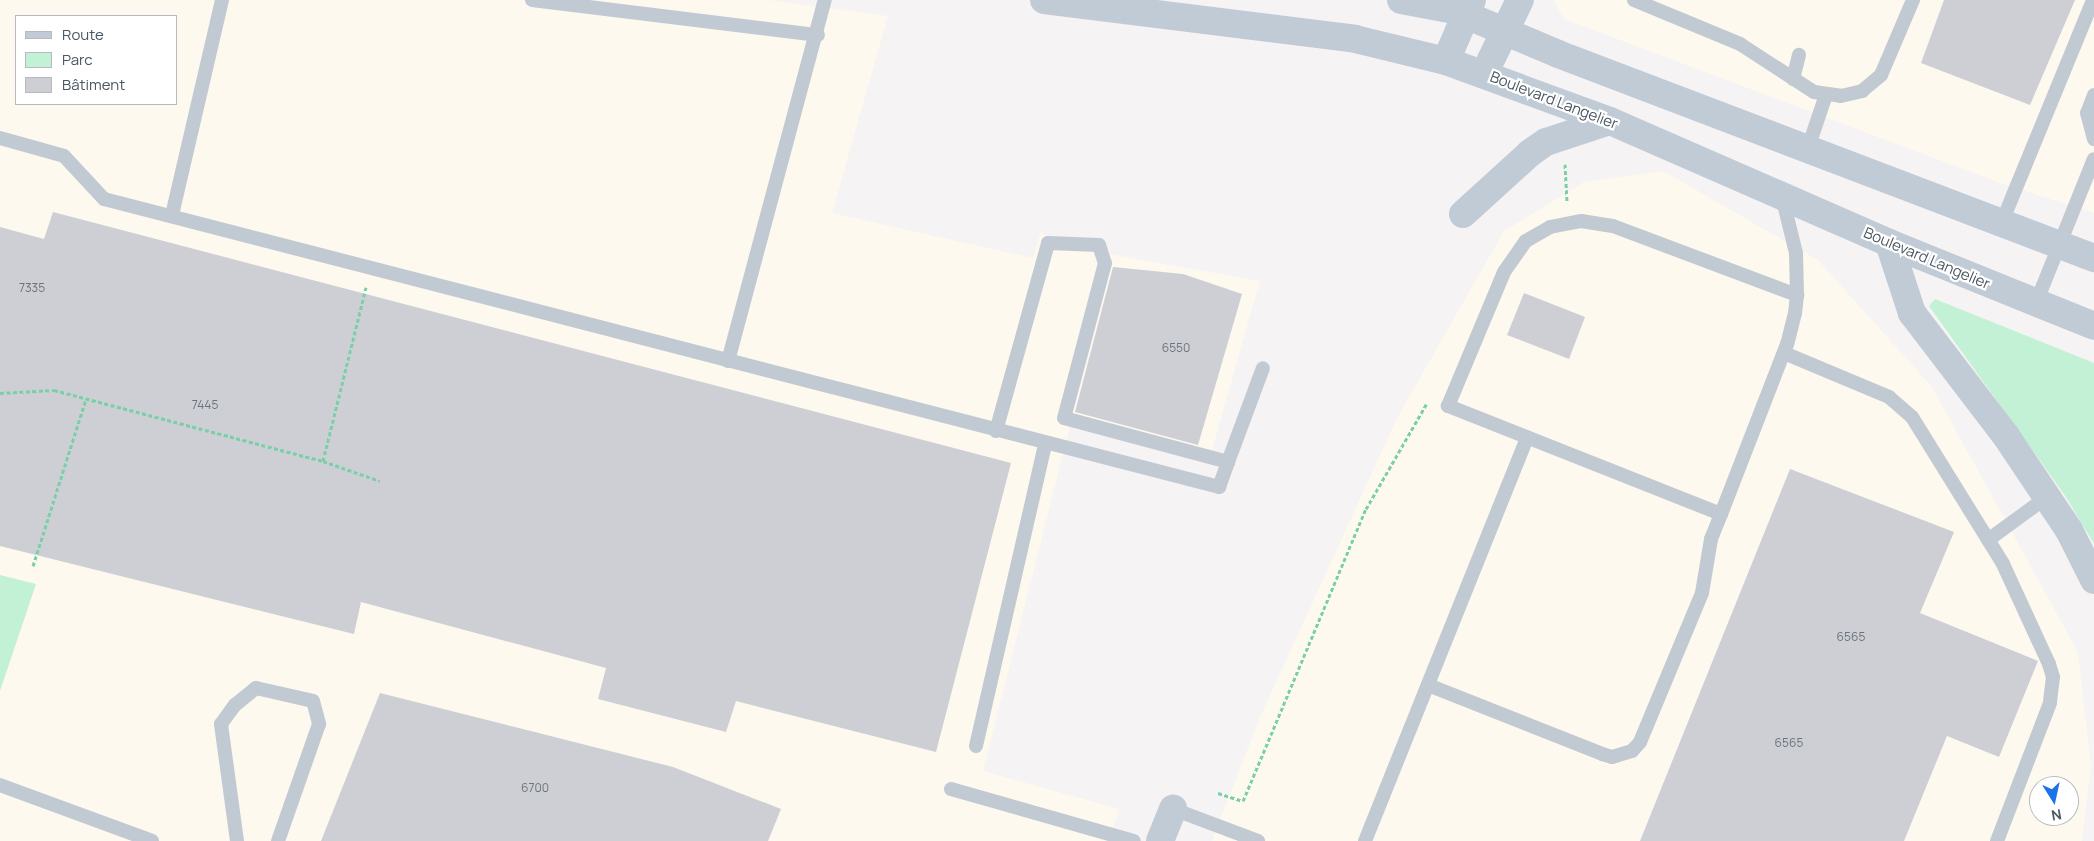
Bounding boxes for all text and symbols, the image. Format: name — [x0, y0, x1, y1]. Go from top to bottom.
legend — [15, 15, 178, 105]
text: Route — [62, 24, 104, 45]
text: Parc — [62, 49, 93, 70]
street label: Boulevard Langelier — [1488, 67, 1620, 133]
text: Bâtiment — [62, 74, 125, 95]
street label: Boulevard Langelier — [1861, 223, 1993, 293]
house number: 7335 — [19, 281, 45, 295]
house number: 6550 — [1162, 341, 1190, 355]
house number: 7445 — [192, 398, 218, 412]
house number: 6565 — [1837, 630, 1865, 644]
house number: 6565 — [1775, 736, 1803, 750]
north arrow — [2029, 776, 2079, 826]
house number: 6700 — [521, 781, 549, 795]
text: N — [2050, 805, 2063, 826]

